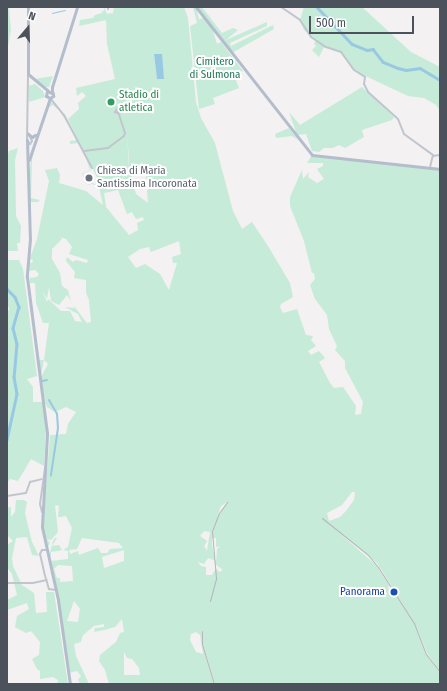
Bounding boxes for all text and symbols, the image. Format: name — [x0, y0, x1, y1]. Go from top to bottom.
north arrow — [8, 8, 48, 48]
scale bar — [311, 8, 416, 34]
text: N — [27, 9, 37, 23]
text: 500 m — [316, 16, 346, 30]
park label: Cimitero di Sulmona — [190, 56, 240, 82]
place label: Stadio di atletica — [119, 89, 159, 115]
marker: Stadio di atletica — [106, 97, 116, 107]
place label: Chiesa di Maria Santissima Incoronata — [97, 165, 197, 191]
marker: Chiesa di Maria Santissima Incoronata — [84, 173, 94, 183]
place label: Panorama — [340, 585, 385, 599]
marker: Panorama — [388, 586, 400, 598]

